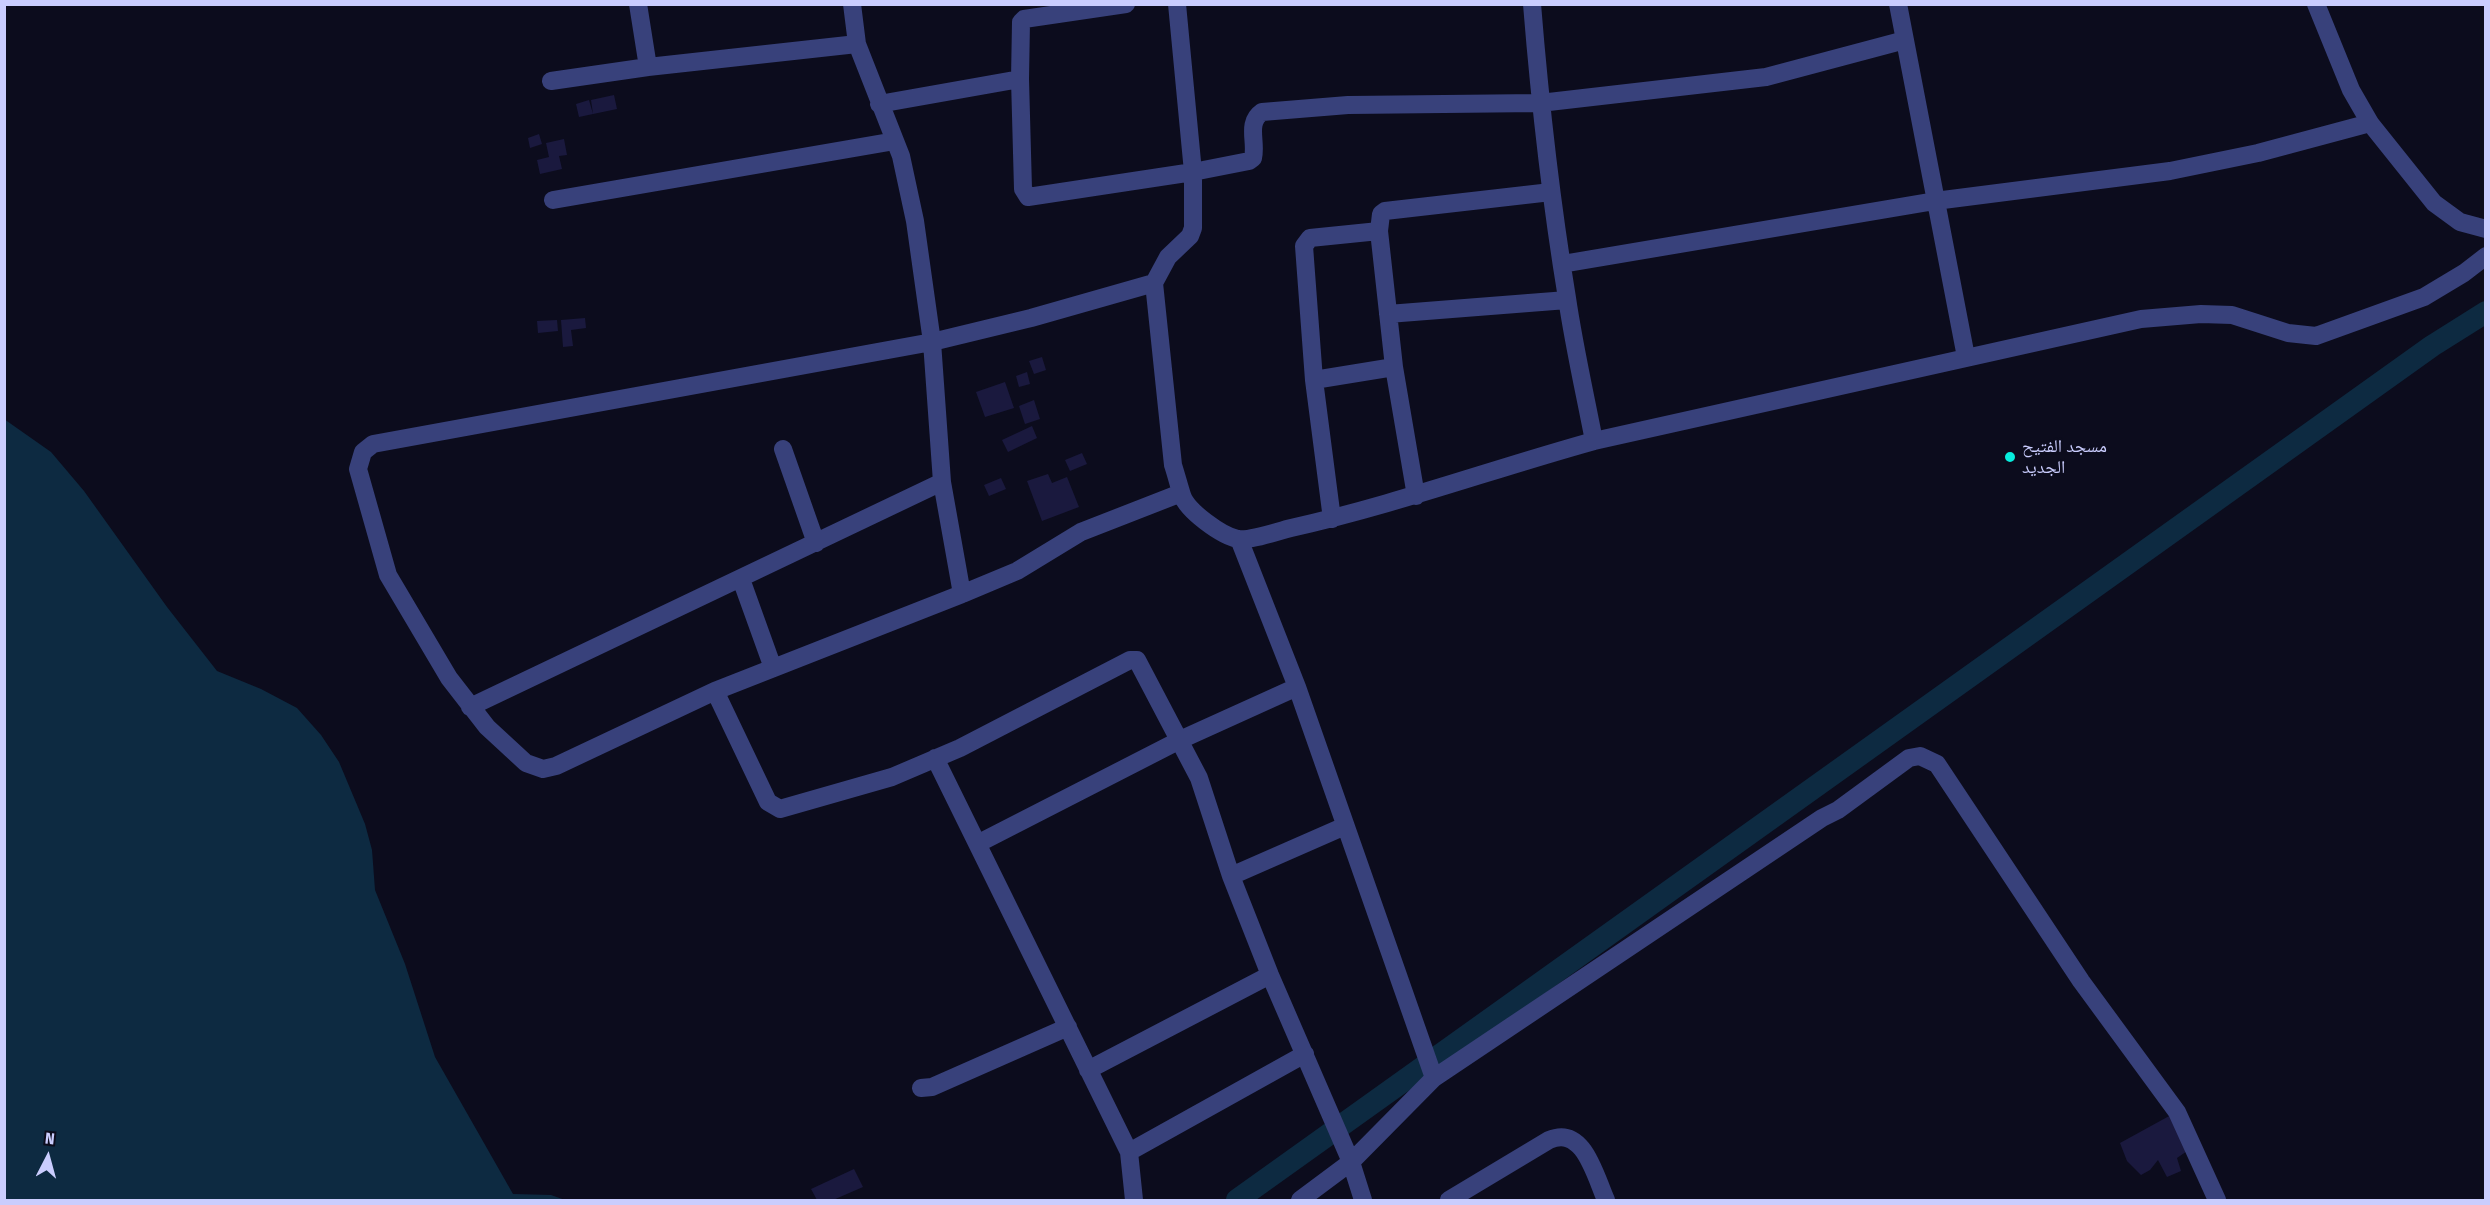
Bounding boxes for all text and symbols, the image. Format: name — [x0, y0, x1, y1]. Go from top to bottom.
place label: مسجد الفتيح الجديد — [2022, 436, 2107, 478]
marker: مسجد الفتيح الجديد — [2003, 450, 2017, 464]
north arrow — [18, 1127, 78, 1187]
text: N — [44, 1129, 56, 1149]

